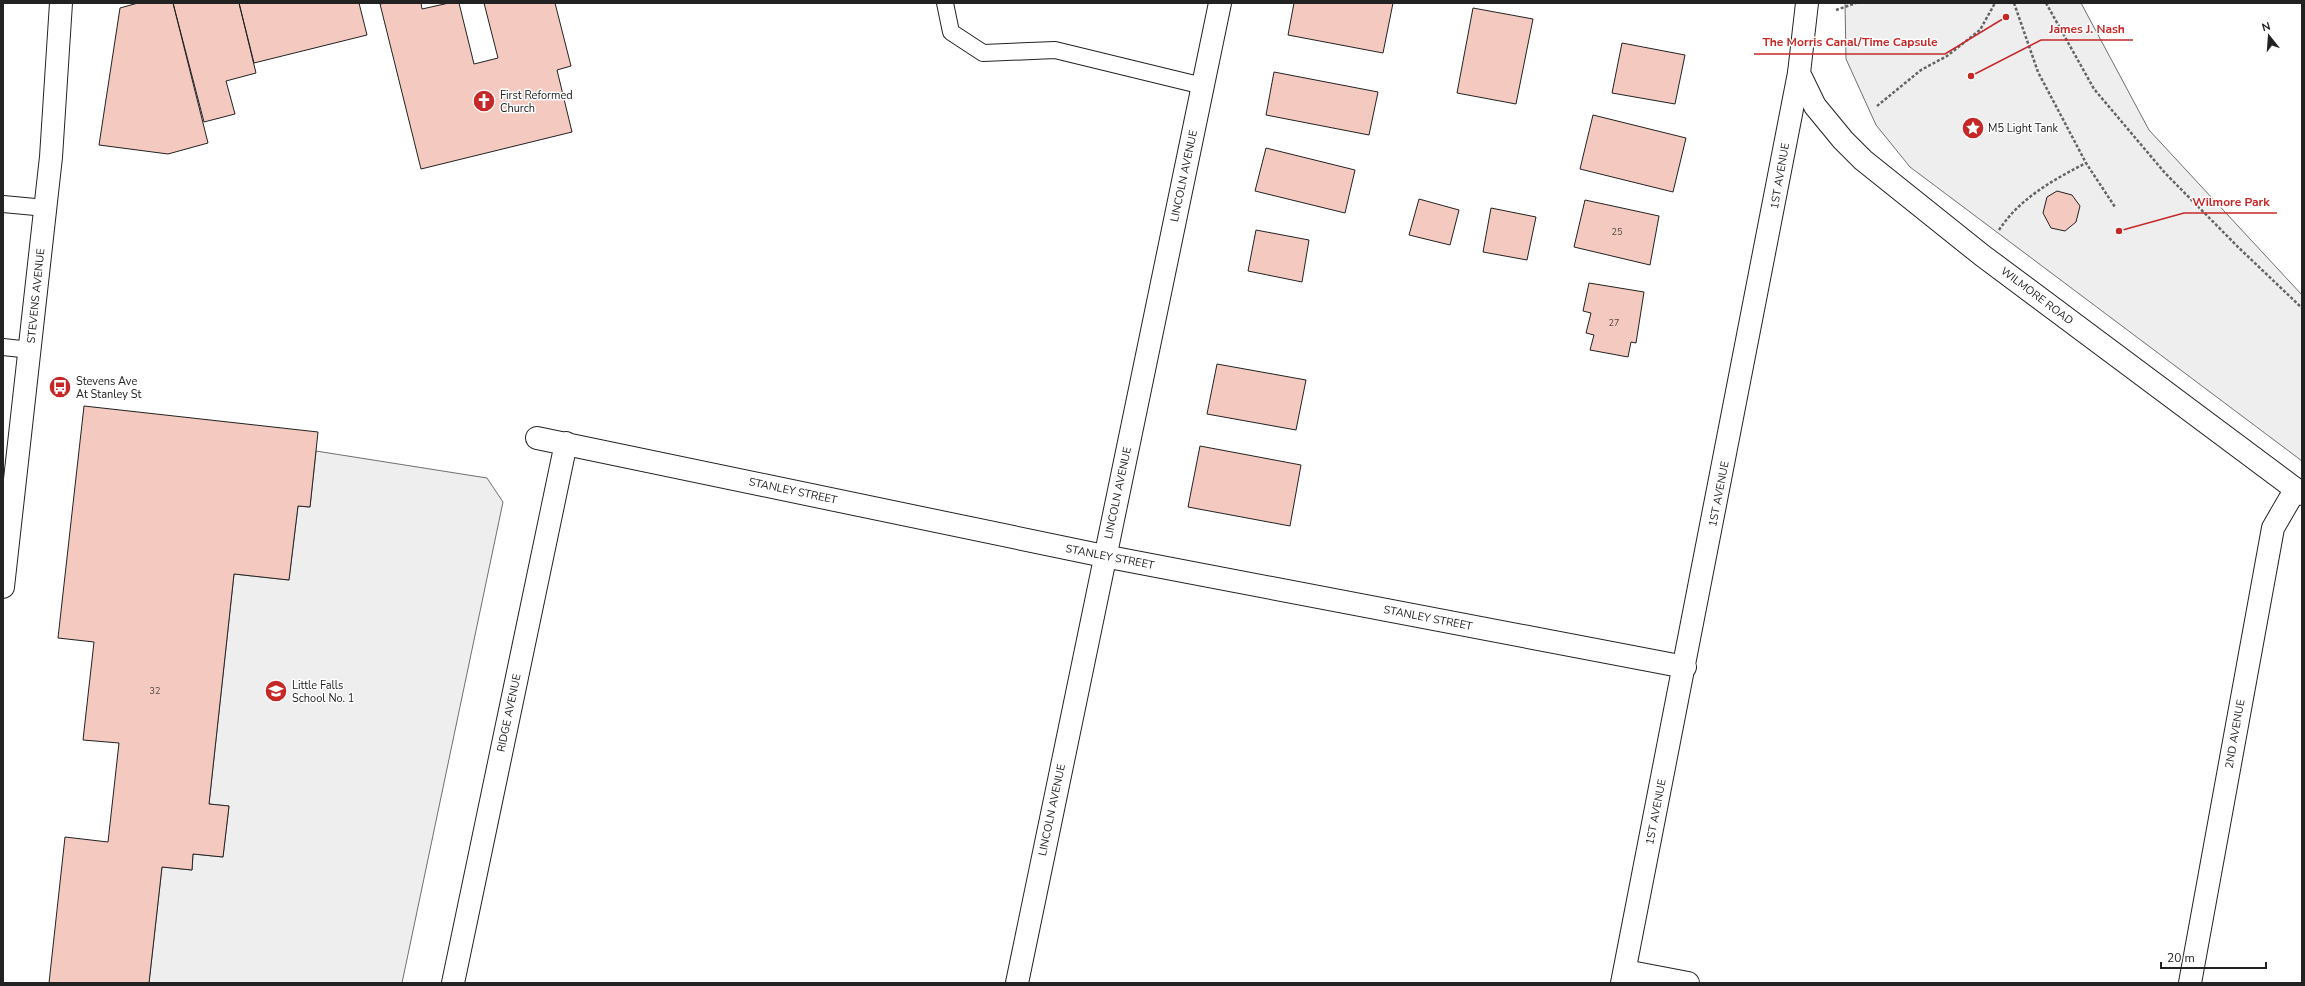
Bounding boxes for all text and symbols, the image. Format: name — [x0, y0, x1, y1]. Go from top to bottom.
callout: James J. Nash — [2041, 16, 2133, 40]
north arrow — [2249, 16, 2289, 56]
text: N — [2260, 19, 2272, 35]
text: James J. Nash — [2048, 21, 2125, 37]
callout: The Morris Canal/Time Capsule — [1754, 30, 1945, 54]
text: The Morris Canal/Time Capsule — [1762, 34, 1938, 50]
church icon: First Reformed Church — [471, 88, 497, 114]
place label: First Reformed Church — [500, 88, 573, 116]
place icon: M5 Light Tank — [1960, 115, 1986, 141]
place label: M5 Light Tank — [1988, 121, 2059, 136]
street label: LINCOLN AVENUE — [1167, 129, 1201, 223]
street label: 1ST AVENUE — [1767, 142, 1793, 210]
callout: Wilmore Park — [2184, 189, 2277, 213]
text: Wilmore Park — [2192, 194, 2270, 210]
house number: 25 — [1612, 226, 1622, 238]
street label: STEVENS AVENUE — [24, 248, 48, 344]
street label: WILMORE ROAD — [1998, 264, 2076, 328]
house number: 27 — [1609, 317, 1619, 329]
bus stop icon: Stevens Ave At Stanley St — [47, 374, 73, 400]
place label: Stevens Ave At Stanley St — [76, 374, 141, 402]
street label: LINCOLN AVENUE — [1101, 446, 1135, 540]
street label: 1ST AVENUE — [1705, 460, 1733, 528]
street label: STANLEY STREET — [747, 474, 839, 508]
street label: STANLEY STREET — [1064, 541, 1156, 573]
street label: STANLEY STREET — [1382, 602, 1474, 634]
street label: RIDGE AVENUE — [493, 673, 525, 753]
school or university icon: Little Falls School No. 1 — [263, 678, 289, 704]
place label: Little Falls School No. 1 — [292, 678, 354, 706]
house number: 32 — [150, 685, 160, 697]
street label: 2ND AVENUE — [2222, 698, 2248, 770]
street label: LINCOLN AVENUE — [1035, 763, 1069, 857]
street label: 1ST AVENUE — [1642, 778, 1670, 846]
scale bar — [2161, 944, 2266, 970]
text: 20 m — [2167, 950, 2195, 966]

